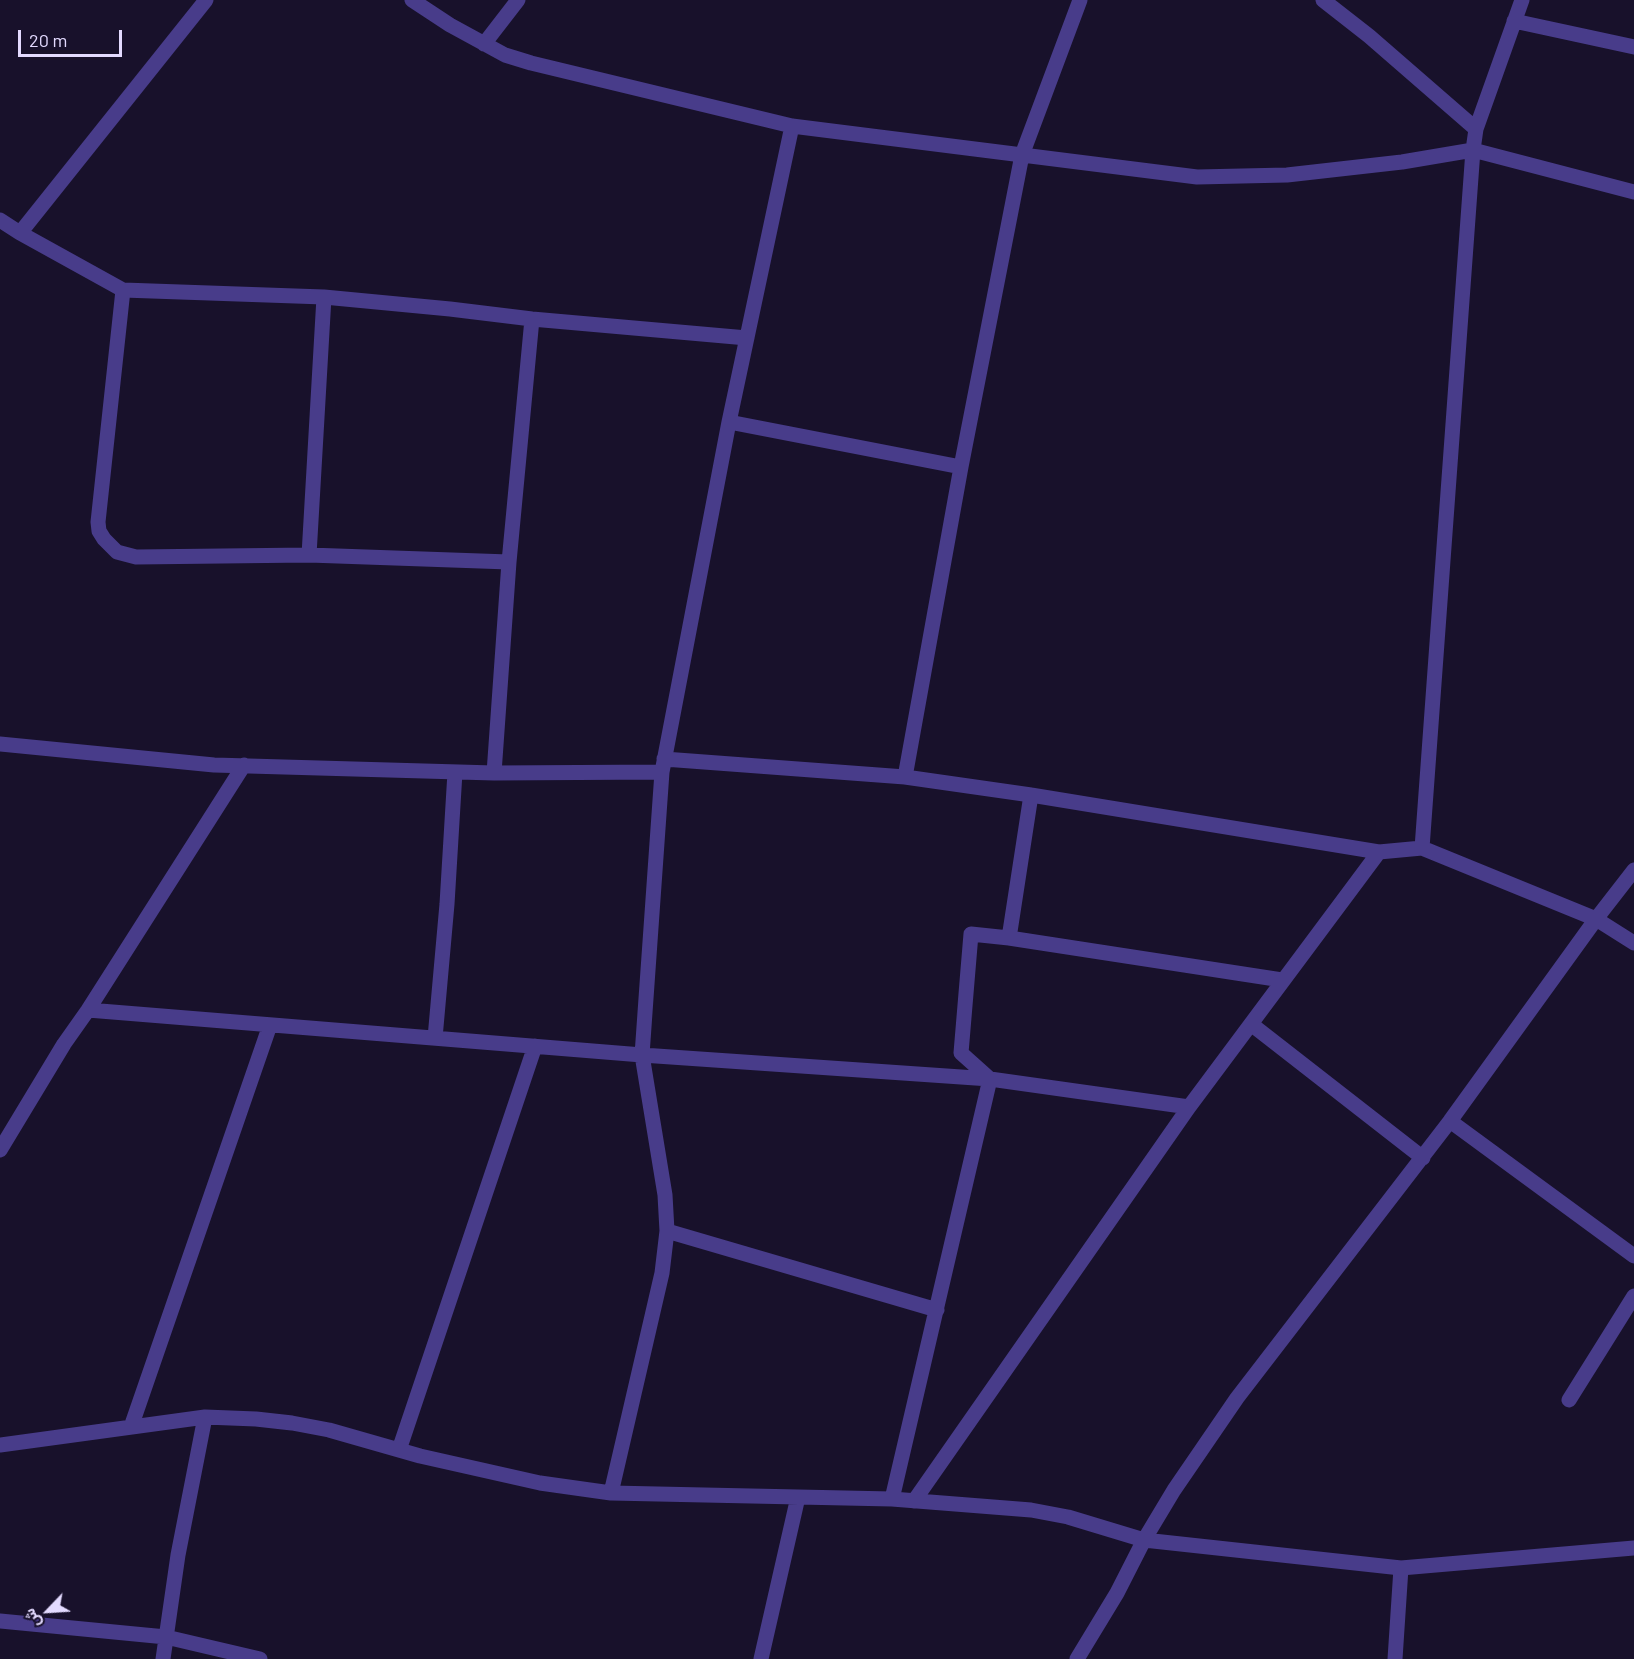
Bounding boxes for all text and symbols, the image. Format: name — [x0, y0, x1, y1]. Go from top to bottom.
scale bar — [21, 18, 124, 56]
text: 20 m — [29, 29, 67, 51]
north arrow — [18, 1581, 78, 1641]
text: ش — [19, 1606, 44, 1632]

